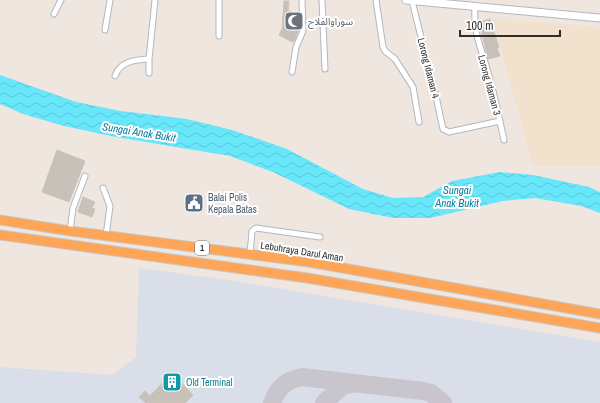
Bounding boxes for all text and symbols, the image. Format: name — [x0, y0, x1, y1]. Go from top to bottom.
mosque icon: سوراوالفلاح — [283, 10, 305, 32]
scale bar — [460, 12, 560, 38]
place label: سوراوالفلاح — [308, 15, 353, 29]
text: 100 m — [466, 18, 493, 34]
street label: Lorong Idaman 4 — [415, 36, 442, 100]
street label: Lorong Idaman 3 — [475, 54, 504, 117]
water label: Sungai Anak Bukit — [101, 119, 177, 145]
water label: Sungai Anak Bukit — [434, 183, 479, 210]
place label: Balai Polis Kepala Batas — [208, 191, 257, 216]
public building icon: Balai Polis Kepala Batas — [183, 192, 205, 214]
street label: Lebuhraya Darul Aman — [259, 239, 344, 264]
road number: 1 — [195, 241, 209, 255]
building icon: Old Terminal — [161, 371, 183, 393]
place label: Old Terminal — [186, 376, 233, 389]

